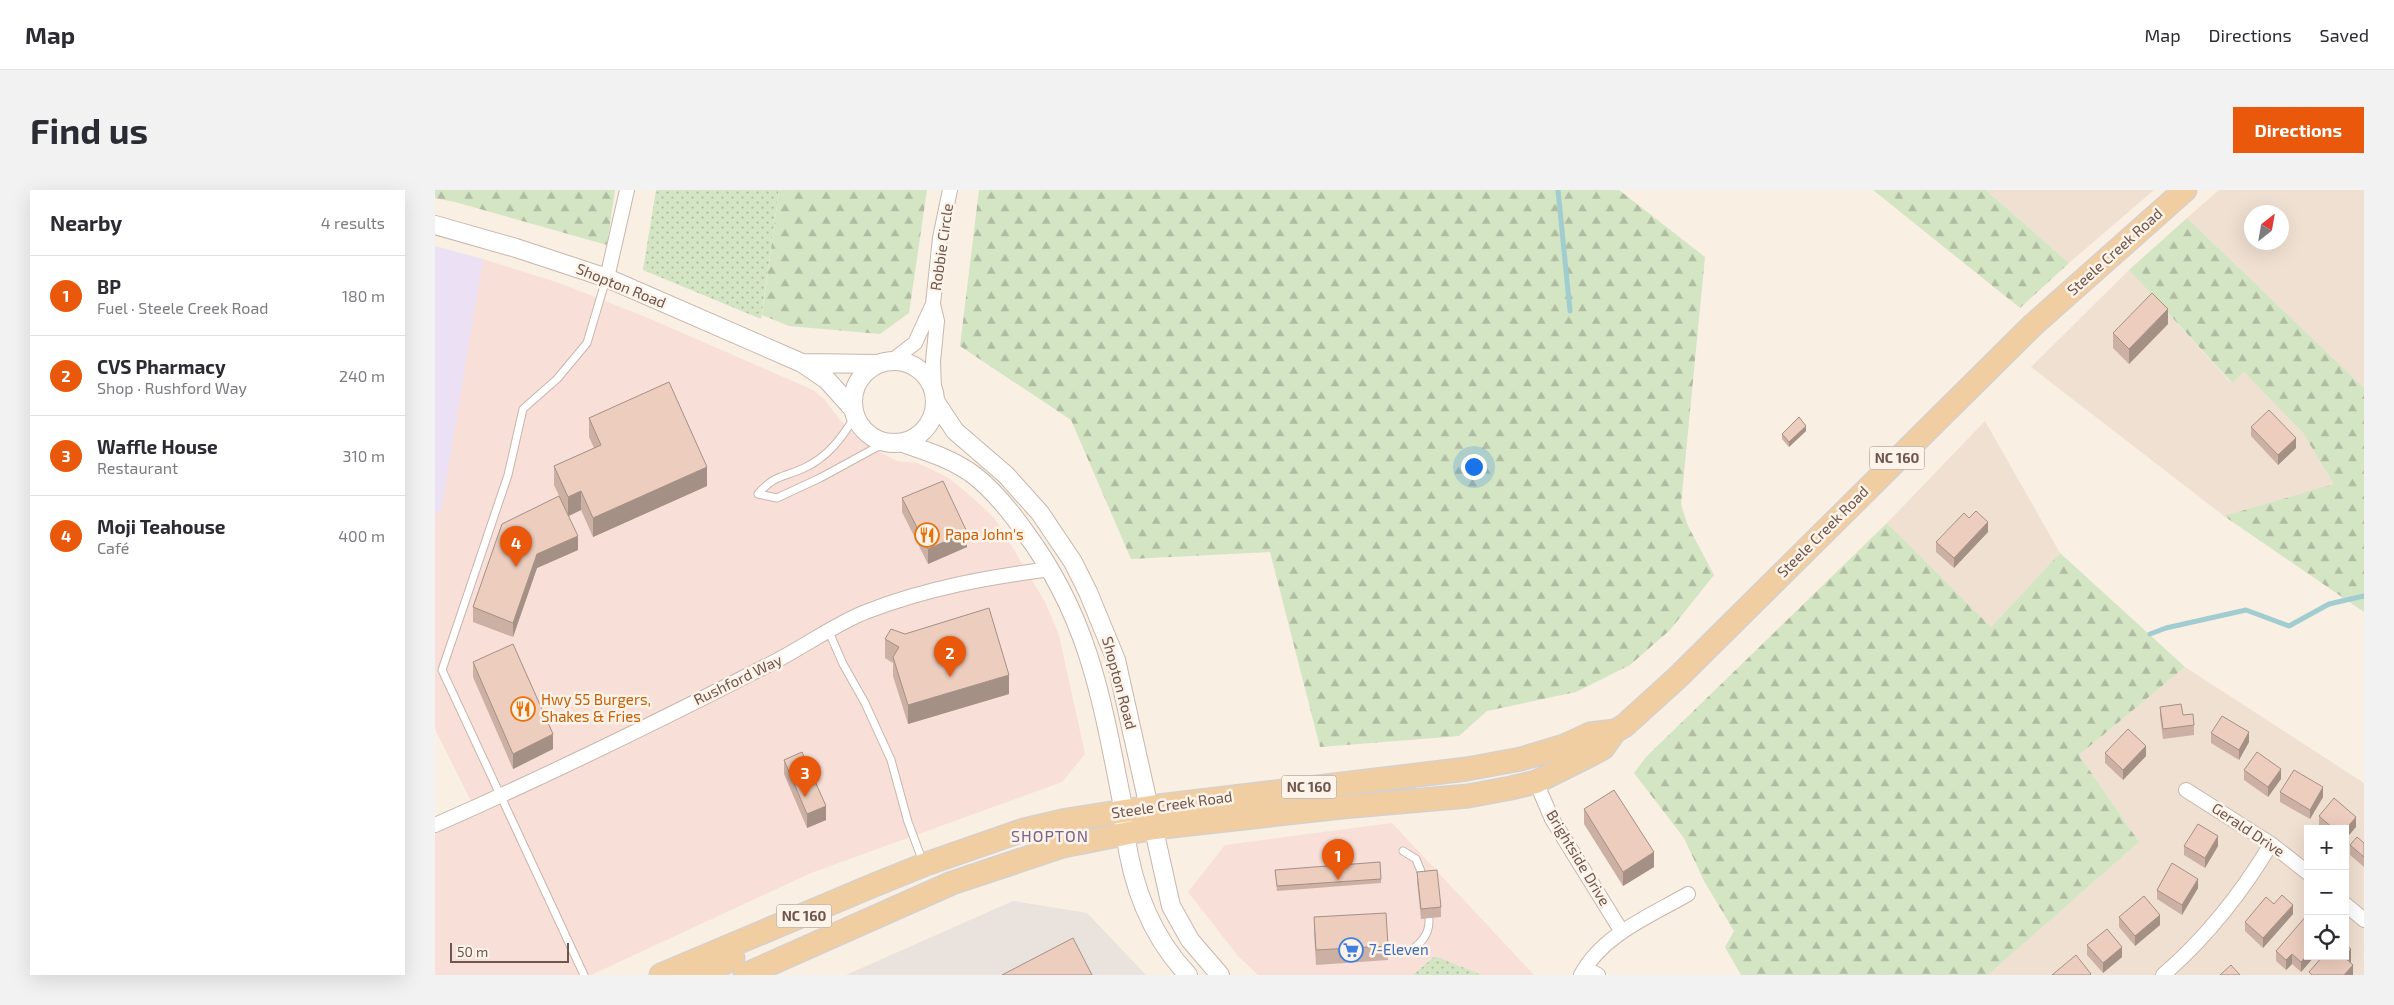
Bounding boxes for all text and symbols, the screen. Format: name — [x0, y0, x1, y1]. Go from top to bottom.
text: Map — [25, 20, 75, 49]
text: Map — [2144, 24, 2181, 46]
text: Directions — [2209, 24, 2292, 46]
text: Saved — [2320, 24, 2369, 46]
button: Directions — [2233, 107, 2364, 153]
text: Find us — [30, 109, 148, 151]
street label: Robbie Circle — [926, 202, 956, 292]
street label: Steele Creek Road — [2063, 204, 2166, 299]
north arrow — [2244, 205, 2289, 250]
text: Nearby — [50, 210, 122, 235]
text: 4 results — [321, 213, 385, 232]
street label: Shopton Road — [574, 259, 669, 311]
text: BP — [97, 275, 121, 298]
text: 1 — [63, 286, 69, 305]
text: 180 m — [342, 286, 385, 305]
text: Fuel · Steele Creek Road — [97, 298, 268, 317]
text: CVS Pharmacy — [97, 355, 226, 378]
text: 2 — [61, 366, 71, 385]
text: 240 m — [339, 366, 385, 385]
text: Shop · Rushford Way — [97, 378, 247, 397]
text: Waffle House — [97, 435, 218, 458]
text: 3 — [61, 446, 71, 465]
text: 310 m — [343, 446, 385, 465]
road number: NC 160 — [1869, 446, 1925, 470]
your location — [1461, 454, 1487, 480]
text: Restaurant — [97, 458, 178, 477]
street label: Steele Creek Road — [1773, 482, 1872, 581]
text: Moji Teahouse — [97, 515, 226, 538]
restaurant icon: Papa John's — [914, 522, 940, 548]
place label: Papa John's — [945, 525, 1024, 543]
text: 4 — [61, 526, 71, 545]
text: 400 m — [338, 526, 385, 545]
pin: 4 — [500, 526, 532, 567]
text: Café — [97, 538, 129, 557]
street label: Shopton Road — [1099, 634, 1141, 731]
pin: 2 — [934, 636, 966, 677]
street label: Rushford Way — [690, 650, 785, 708]
place label: Hwy 55 Burgers, Shakes & Fries — [541, 690, 651, 725]
restaurant icon: Hwy 55 Burgers, Shakes & Fries — [510, 696, 536, 722]
pin: 3 — [789, 756, 821, 797]
road number: NC 160 — [1281, 776, 1337, 798]
street label: Steele Creek Road — [1110, 787, 1233, 821]
street label: Gerald Drive — [2209, 798, 2288, 860]
street label: Brightside Drive — [1543, 806, 1615, 909]
map controls — [2304, 825, 2349, 960]
button: + — [2304, 825, 2349, 870]
district label: SHOPTON — [1011, 826, 1089, 845]
pin: 1 — [1322, 839, 1354, 880]
button: − — [2304, 870, 2349, 915]
road number: NC 160 — [777, 904, 831, 928]
button: locate — [2304, 915, 2349, 960]
supermarket icon: 7-Eleven — [1338, 937, 1364, 963]
scale bar — [450, 940, 569, 963]
place label: 7-Eleven — [1369, 940, 1429, 958]
text: 50 m — [457, 943, 488, 960]

